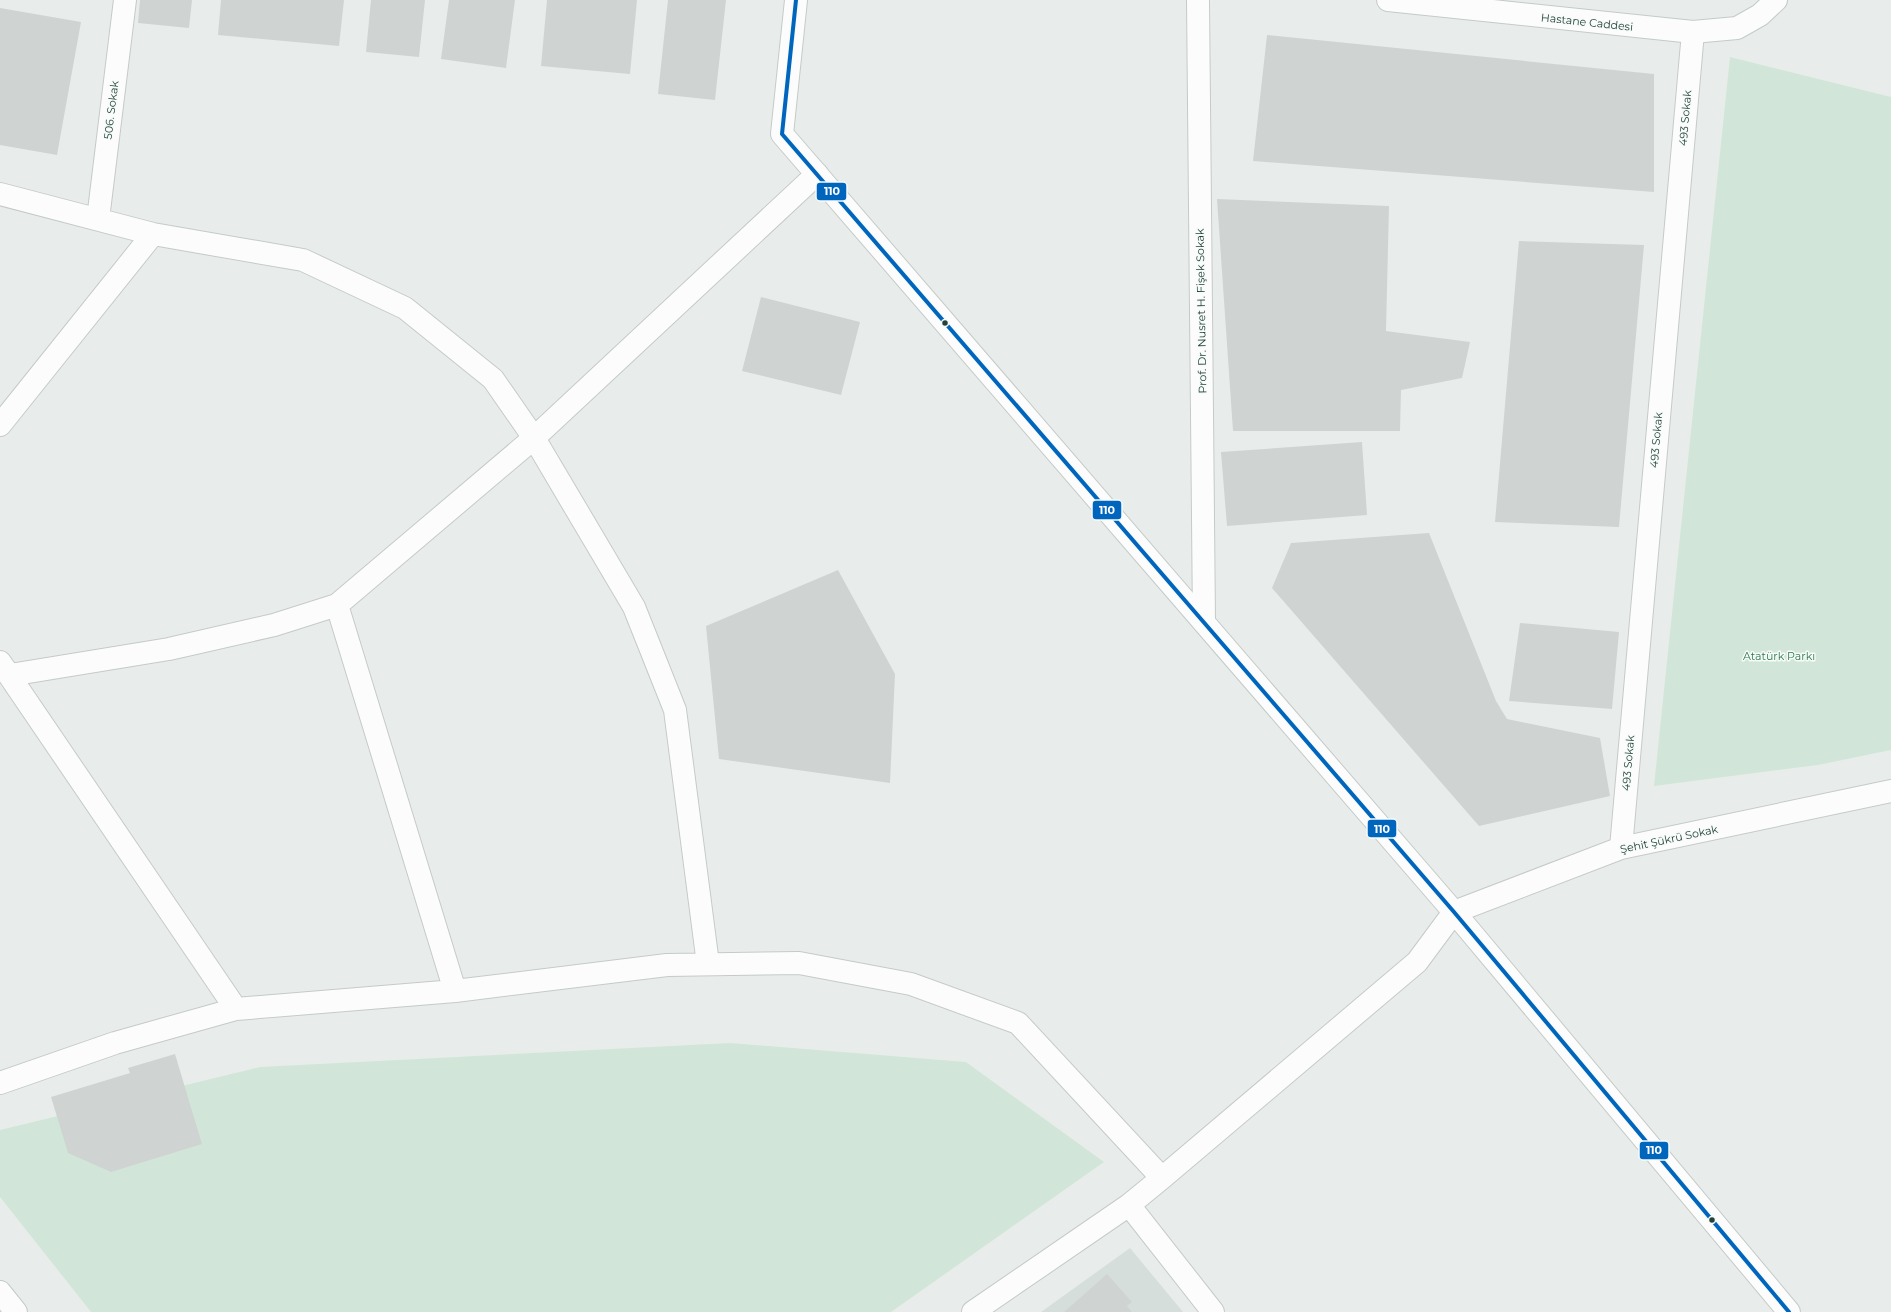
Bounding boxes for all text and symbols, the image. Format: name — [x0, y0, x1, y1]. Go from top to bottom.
street label: Hastane Caddesi — [1540, 10, 1634, 34]
street label: 506. Sokak — [100, 80, 122, 140]
street label: 493 Sokak — [1676, 89, 1694, 147]
line badge: 110 — [816, 182, 847, 201]
text: 110 — [824, 184, 841, 198]
street label: Prof. Dr. Nusret H. Fişek Sokak — [1193, 228, 1209, 394]
unlabelled marker — [940, 318, 950, 328]
street label: 493 Sokak — [1647, 411, 1665, 469]
line badge: 110 — [1092, 500, 1122, 520]
text: 110 — [1099, 503, 1116, 517]
park label: Atatürk Parkı — [1743, 649, 1815, 663]
street label: 493 Sokak — [1619, 734, 1637, 792]
line badge: 110 — [1367, 819, 1397, 838]
text: 110 — [1374, 822, 1391, 836]
street label: Şehit Şükrü Sokak — [1619, 822, 1720, 856]
line badge: 110 — [1639, 1141, 1669, 1160]
text: 110 — [1646, 1143, 1663, 1157]
unlabelled marker — [1707, 1215, 1717, 1225]

